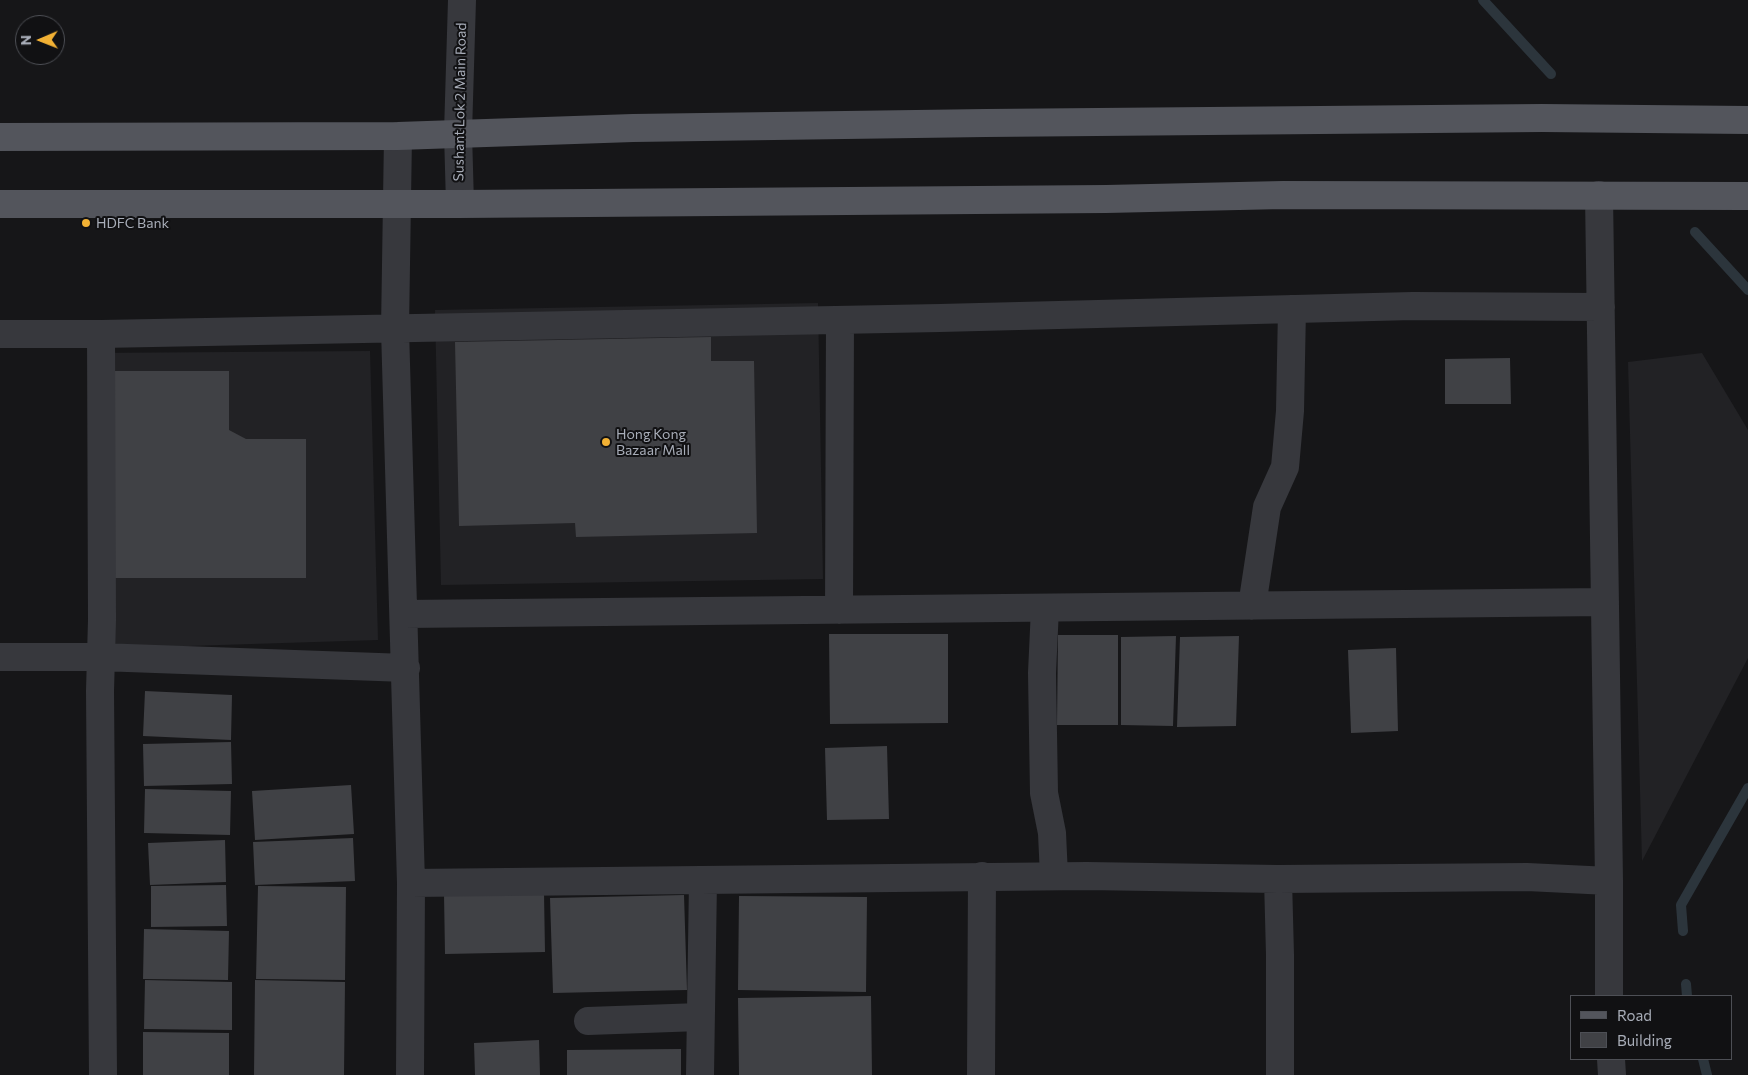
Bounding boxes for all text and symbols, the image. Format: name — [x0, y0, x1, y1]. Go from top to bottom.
north arrow — [15, 15, 65, 65]
street label: Sushant Lok 2 Main Road — [450, 22, 470, 182]
text: N — [17, 35, 34, 46]
place label: HDFC Bank — [96, 215, 169, 231]
marker: HDFC Bank — [80, 217, 92, 229]
place label: Hong Kong Bazaar Mall — [616, 426, 690, 458]
marker: Hong Kong Bazaar Mall — [600, 436, 612, 448]
legend — [1570, 995, 1733, 1060]
text: Road — [1617, 1006, 1652, 1024]
text: Building — [1617, 1031, 1672, 1049]

